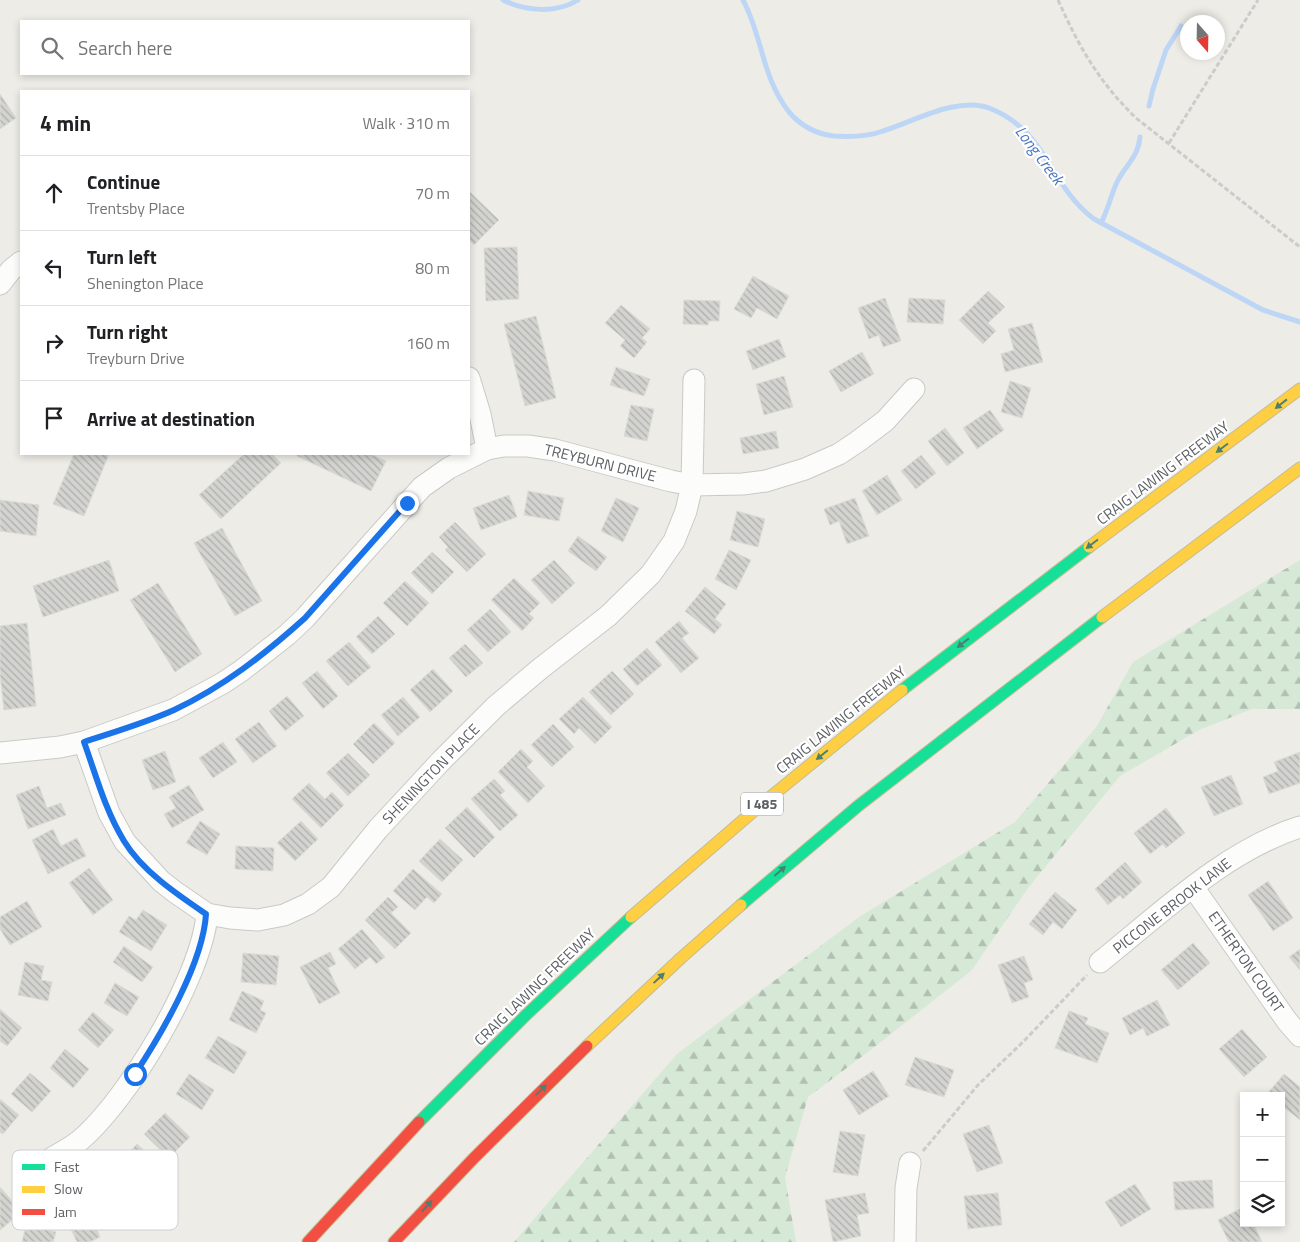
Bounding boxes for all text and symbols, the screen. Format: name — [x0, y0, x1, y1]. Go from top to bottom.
north arrow — [1180, 15, 1225, 60]
search box — [20, 20, 470, 75]
text: Search here — [78, 33, 172, 62]
icon: search — [38, 34, 66, 62]
text: 4 min — [40, 107, 91, 139]
text: Walk · 310 m — [362, 111, 450, 135]
water label: Long Creek — [1010, 120, 1071, 191]
text: Continue — [87, 167, 160, 196]
icon: ahead — [40, 179, 68, 207]
text: 70 m — [415, 181, 450, 205]
text: Trentsby Place — [87, 196, 185, 220]
text: Turn left — [87, 242, 157, 271]
icon: left — [40, 254, 68, 282]
text: 80 m — [415, 256, 450, 280]
text: Shenington Place — [87, 271, 204, 295]
text: Turn right — [87, 317, 168, 346]
icon: right — [40, 329, 68, 357]
text: 160 m — [406, 331, 450, 355]
text: Treyburn Drive — [87, 346, 185, 370]
one-way arrow — [1275, 398, 1288, 409]
icon: arrive — [40, 404, 68, 432]
text: Arrive at destination — [87, 404, 255, 433]
street label: CRAIG LAWING FREEWAY — [1092, 415, 1234, 530]
street label: TREYBURN DRIVE — [542, 437, 659, 488]
one-way arrow — [1216, 442, 1229, 453]
route end — [396, 492, 419, 515]
one-way arrow — [1086, 539, 1099, 550]
one-way arrow — [957, 638, 970, 649]
street label: CRAIG LAWING FREEWAY — [771, 660, 910, 779]
street label: SHENINGTON PLACE — [377, 718, 485, 829]
one-way arrow — [815, 749, 828, 760]
road number: I 485 — [741, 792, 783, 816]
street label: PICCONE BROOK LANE — [1108, 852, 1236, 959]
one-way arrow — [774, 865, 787, 876]
street label: ETHERTON COURT — [1203, 906, 1290, 1017]
street label: CRAIG LAWING FREEWAY — [469, 922, 601, 1051]
one-way arrow — [652, 972, 664, 984]
route start — [124, 1063, 147, 1086]
one-way arrow — [534, 1084, 546, 1096]
map controls — [1240, 1092, 1285, 1227]
button: + — [1240, 1092, 1285, 1137]
button: − — [1240, 1137, 1285, 1182]
legend — [12, 1150, 178, 1230]
text: Fast — [54, 1156, 79, 1177]
text: Slow — [54, 1178, 83, 1199]
button: layers — [1240, 1182, 1285, 1227]
text: Jam — [54, 1201, 77, 1222]
one-way arrow — [421, 1201, 433, 1213]

